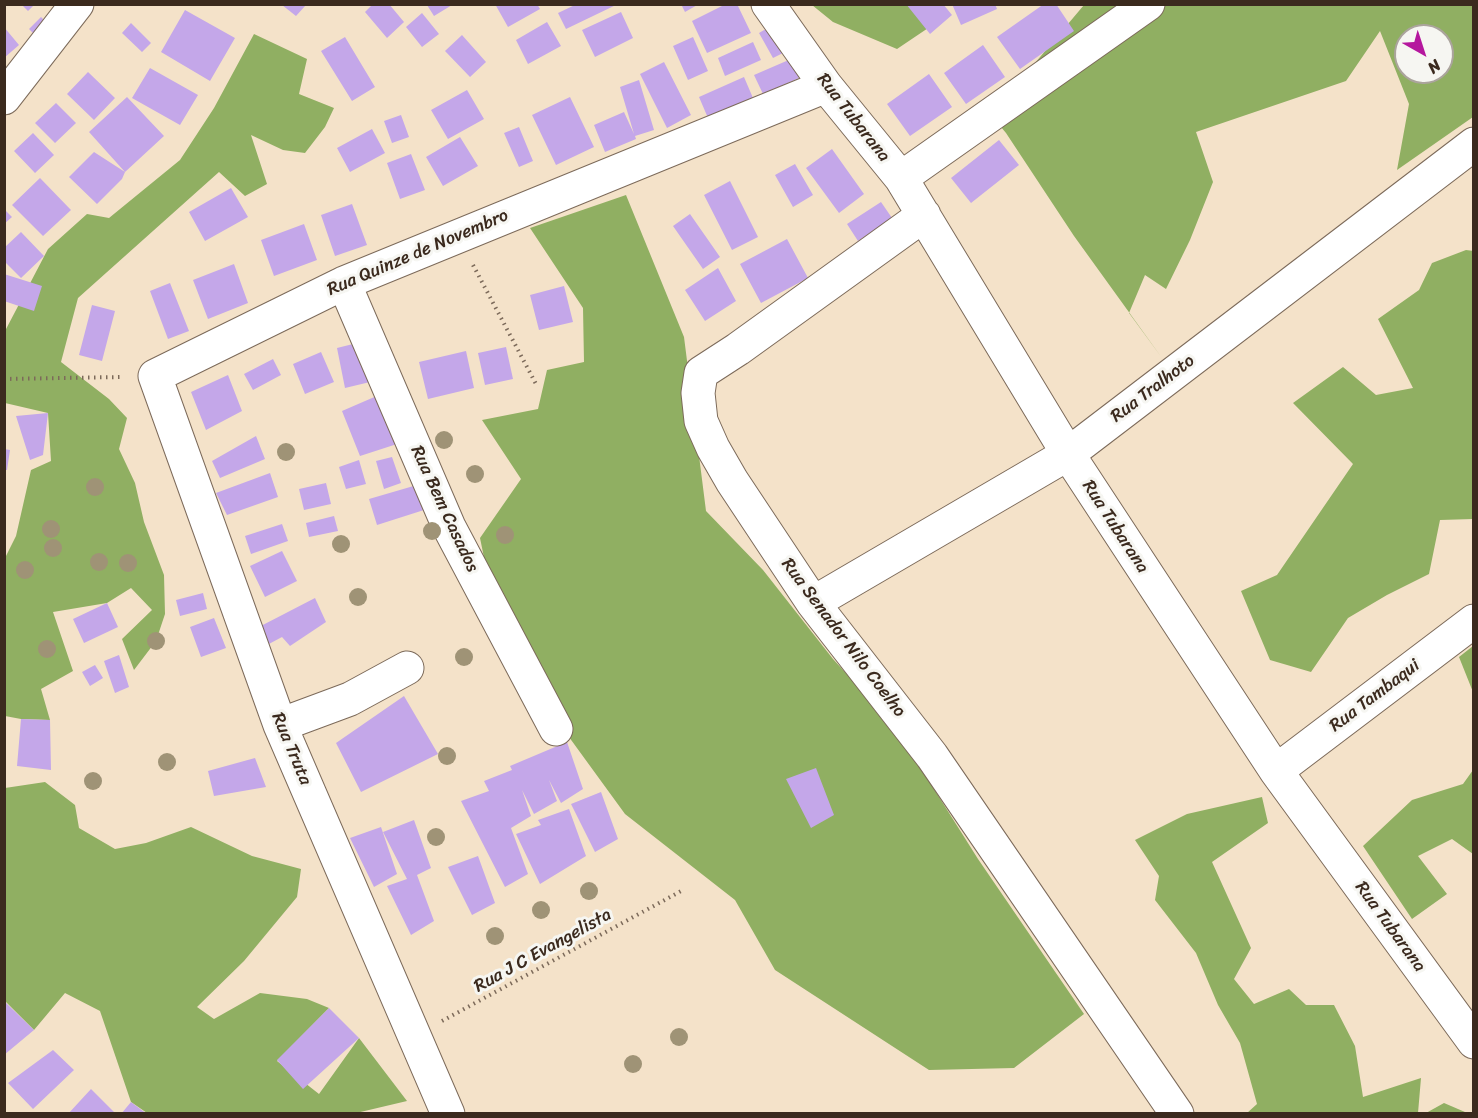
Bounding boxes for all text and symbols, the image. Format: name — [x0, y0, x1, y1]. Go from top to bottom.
north arrow — [1394, 24, 1454, 84]
text: N — [1421, 52, 1448, 82]
street label: Rua Tubarana — [812, 69, 894, 167]
street label: Rua Quinze de Novembro — [324, 205, 512, 301]
street label: Rua Tralhoto — [1107, 350, 1199, 428]
street label: Rua Bem Casados — [405, 442, 483, 576]
street label: Rua Tubarana — [1077, 476, 1153, 578]
street label: Rua Senador Nilo Coelho — [776, 554, 910, 722]
street label: Rua Tambaqui — [1326, 655, 1424, 737]
street label: Rua Truta — [266, 710, 316, 788]
street label: Rua Tubarana — [1350, 878, 1430, 976]
street label: Rua J C Evangelista — [471, 904, 615, 998]

